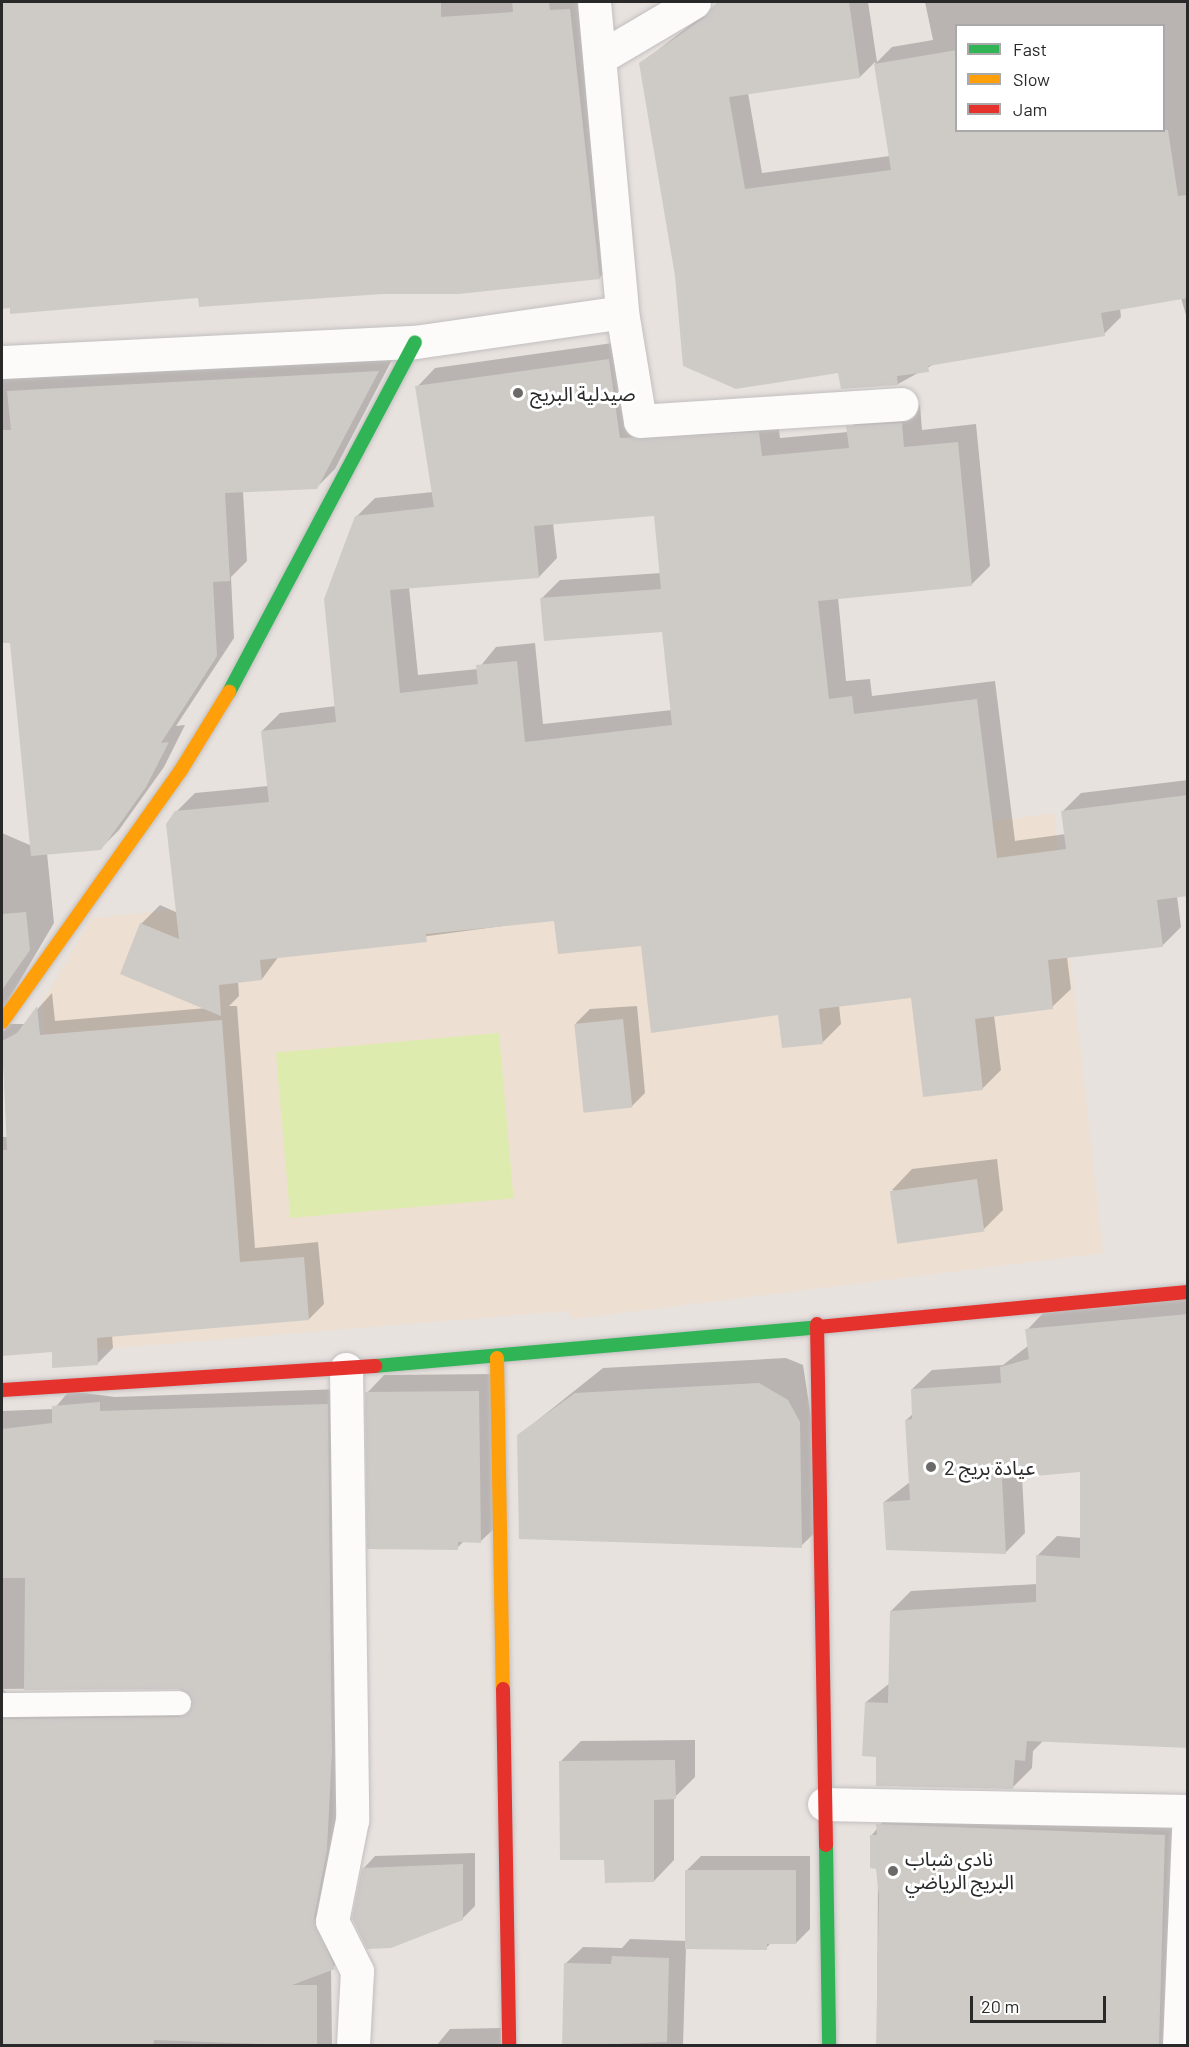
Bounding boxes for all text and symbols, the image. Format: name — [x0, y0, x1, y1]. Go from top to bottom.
legend — [955, 24, 1165, 132]
text: Fast — [1013, 38, 1047, 60]
text: Slow — [1013, 68, 1050, 90]
text: Jam — [1013, 98, 1047, 120]
place label: صيدلية البريج — [530, 381, 636, 405]
marker: صيدلية البريج — [511, 386, 525, 400]
place label: عيادة بريج 2 — [944, 1455, 1035, 1479]
marker: عيادة بريج 2 — [922, 1458, 940, 1476]
place label: نادي شباب البريج الرياضي — [905, 1847, 1014, 1894]
marker: نادي شباب البريج الرياضي — [886, 1864, 900, 1878]
scale bar — [973, 1984, 1110, 2022]
text: 20 m — [981, 1995, 1019, 2017]

